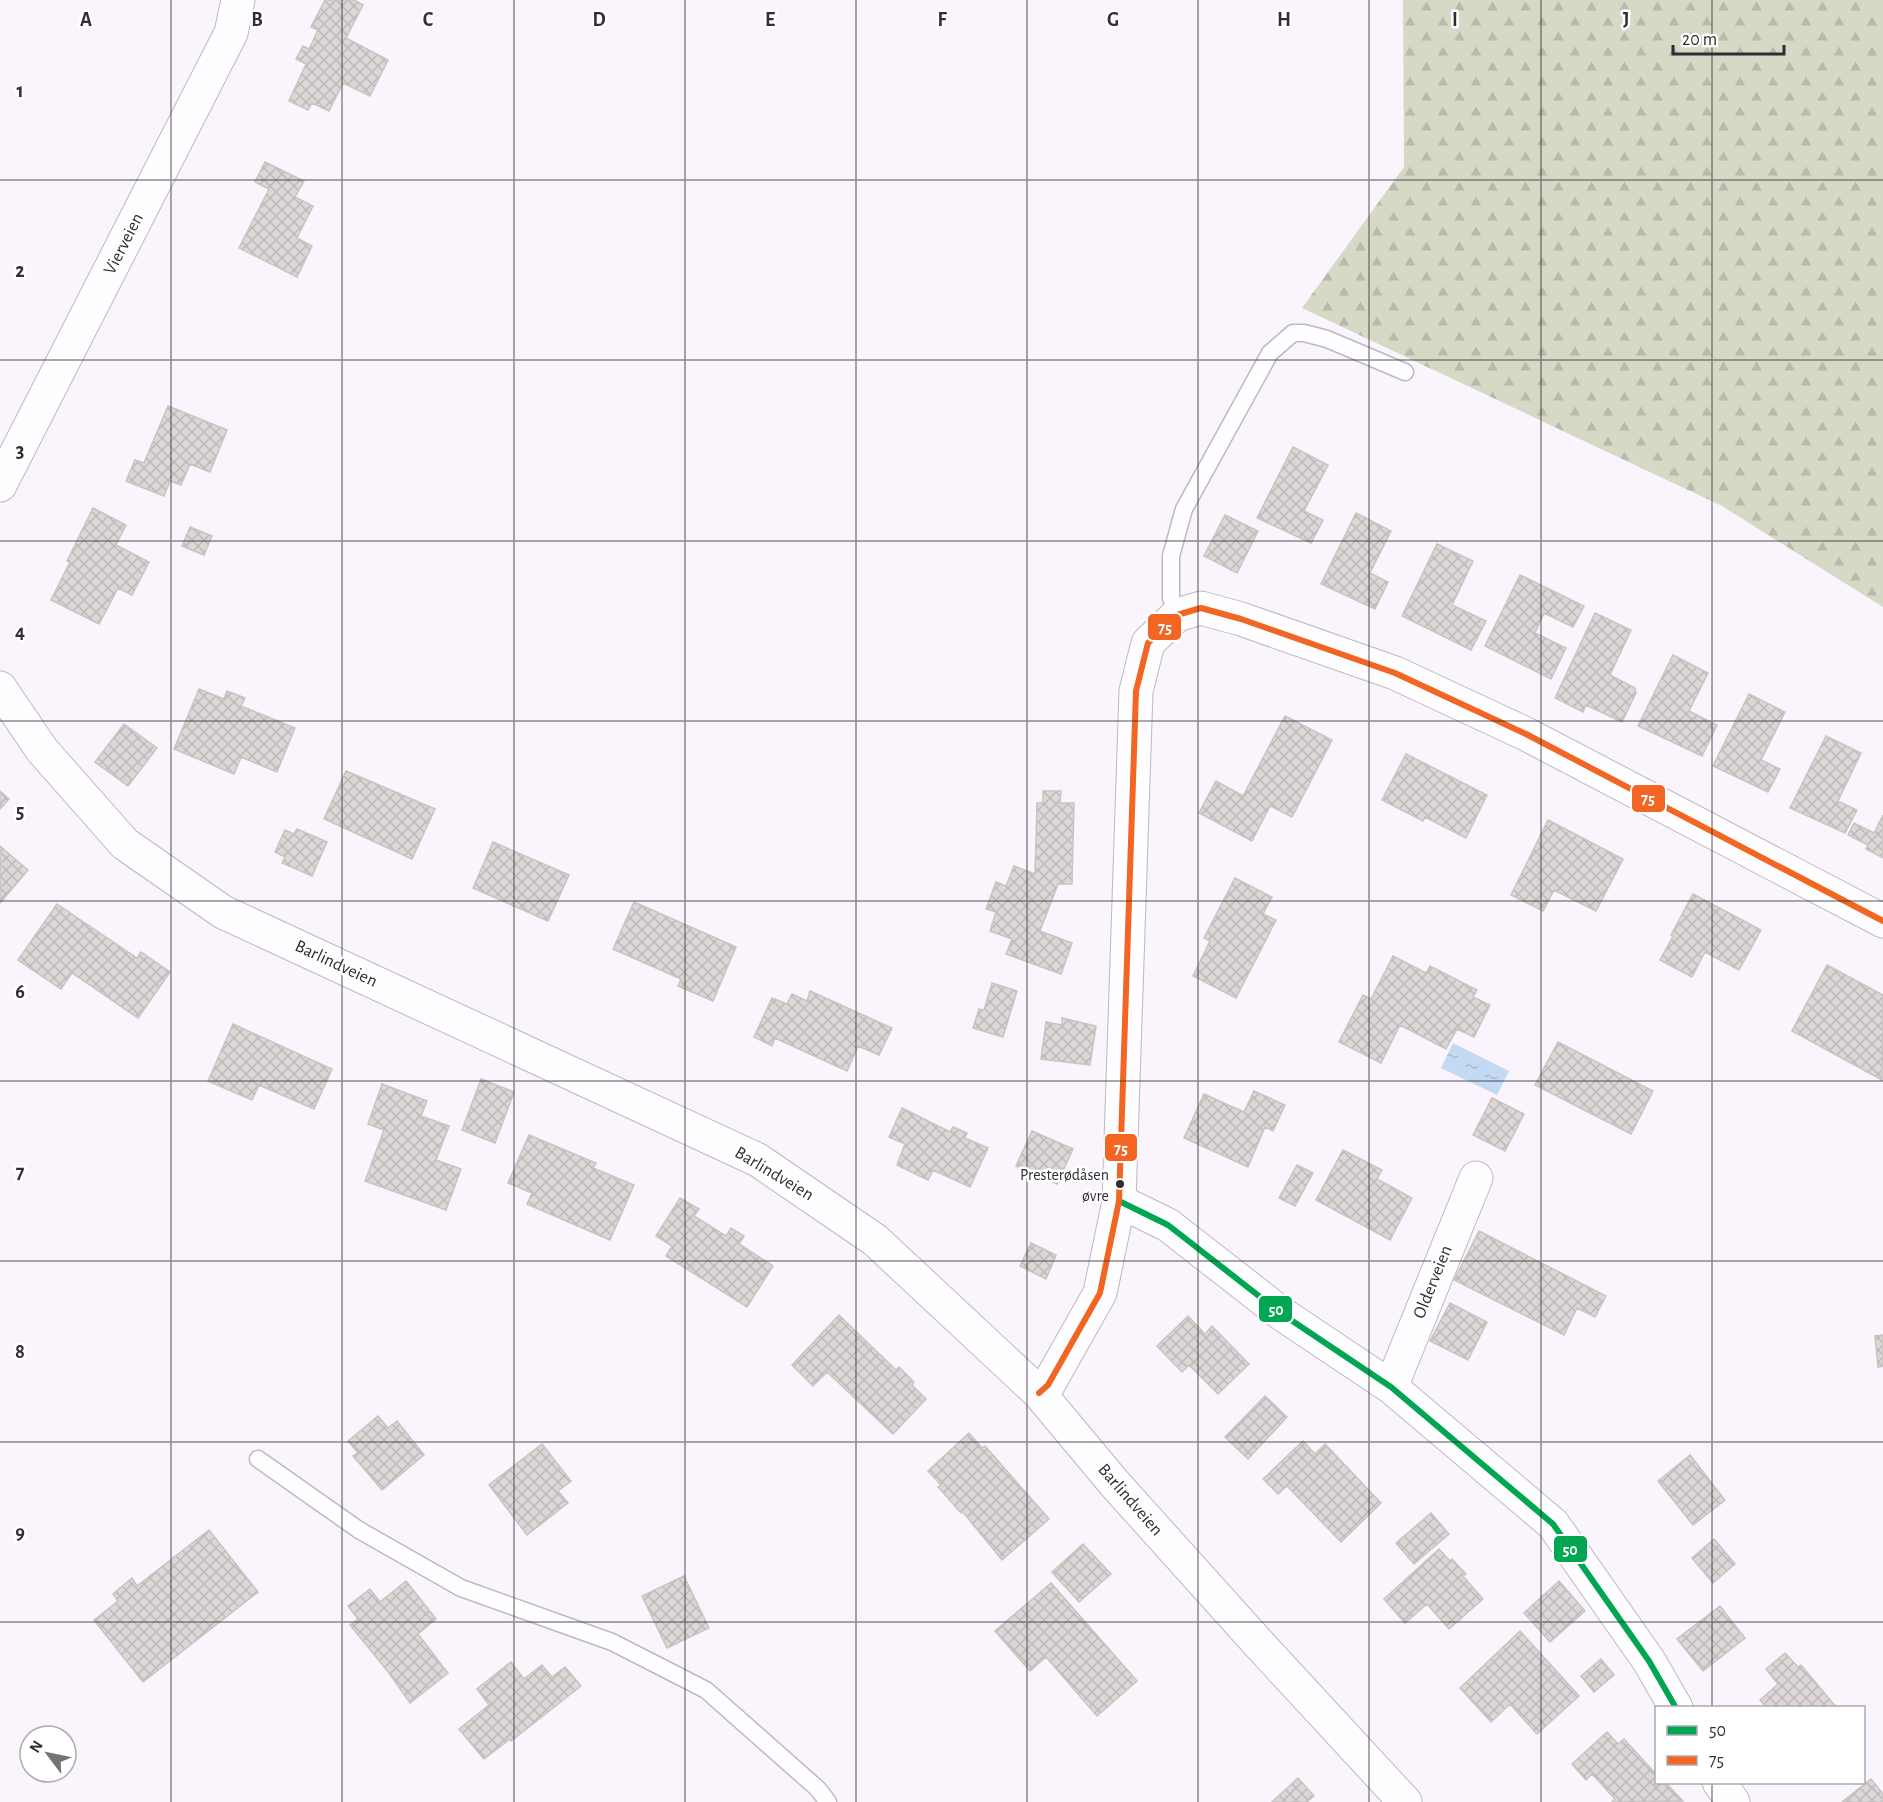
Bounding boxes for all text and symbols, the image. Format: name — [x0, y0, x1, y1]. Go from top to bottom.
text: A — [80, 10, 92, 30]
text: B — [251, 10, 263, 30]
text: C — [423, 10, 434, 30]
text: D — [592, 10, 606, 30]
text: E — [765, 10, 775, 30]
text: F — [937, 10, 947, 30]
text: G — [1107, 10, 1119, 30]
text: H — [1277, 10, 1291, 30]
text: I — [1452, 10, 1458, 30]
text: J — [1623, 10, 1629, 30]
scale bar — [1673, 18, 1784, 56]
text: 20 m — [1682, 31, 1717, 49]
text: 1 — [16, 81, 24, 101]
street label: Vierveien — [101, 210, 147, 278]
text: 2 — [15, 261, 25, 281]
text: 3 — [16, 441, 24, 461]
line badge: 75 — [1147, 613, 1182, 641]
text: 75 — [1158, 620, 1172, 636]
text: 4 — [15, 622, 25, 642]
line badge: 75 — [1631, 784, 1666, 813]
text: 75 — [1641, 791, 1655, 807]
text: 5 — [16, 802, 24, 822]
street label: Barlindveien — [292, 937, 380, 991]
text: 6 — [15, 982, 25, 1002]
line badge: 75 — [1104, 1133, 1138, 1162]
text: 75 — [1114, 1141, 1128, 1157]
street label: Barlindveien — [731, 1143, 817, 1205]
text: 7 — [16, 1162, 25, 1182]
place label: Presterødåsen øvre — [1020, 1167, 1109, 1204]
marker: Presterødåsen øvre — [1114, 1178, 1126, 1190]
street label: Olderveien — [1410, 1243, 1456, 1321]
line badge: 50 — [1258, 1295, 1293, 1323]
text: 50 — [1268, 1302, 1284, 1318]
text: 8 — [15, 1342, 25, 1362]
street label: Barlindveien — [1094, 1461, 1166, 1539]
text: 9 — [15, 1523, 25, 1543]
line badge: 50 — [1553, 1535, 1588, 1563]
text: 50 — [1562, 1542, 1578, 1558]
legend — [1655, 1706, 1865, 1784]
text: 50 — [1709, 1722, 1726, 1740]
north arrow — [18, 1724, 78, 1784]
text: N — [26, 1738, 46, 1756]
text: 75 — [1709, 1752, 1724, 1770]

